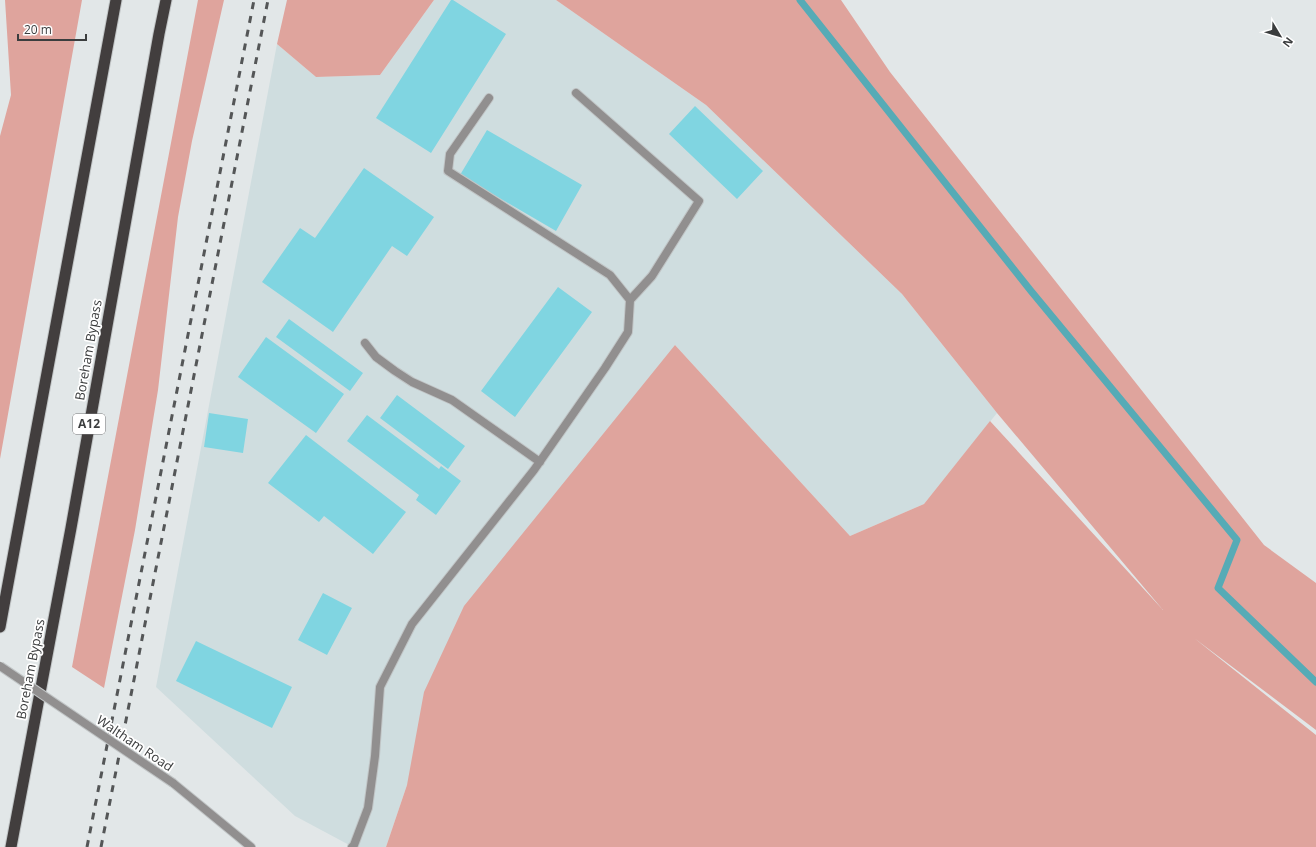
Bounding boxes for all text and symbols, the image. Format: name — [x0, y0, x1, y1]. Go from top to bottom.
scale bar — [18, 16, 86, 42]
north arrow — [1260, 16, 1300, 56]
text: 20 m — [24, 21, 52, 38]
text: N — [1280, 34, 1297, 51]
street label: Boreham Bypass — [70, 298, 106, 402]
road number: A12 — [73, 414, 105, 434]
street label: Boreham Bypass — [11, 617, 49, 721]
street label: Waltham Road — [93, 711, 177, 775]

